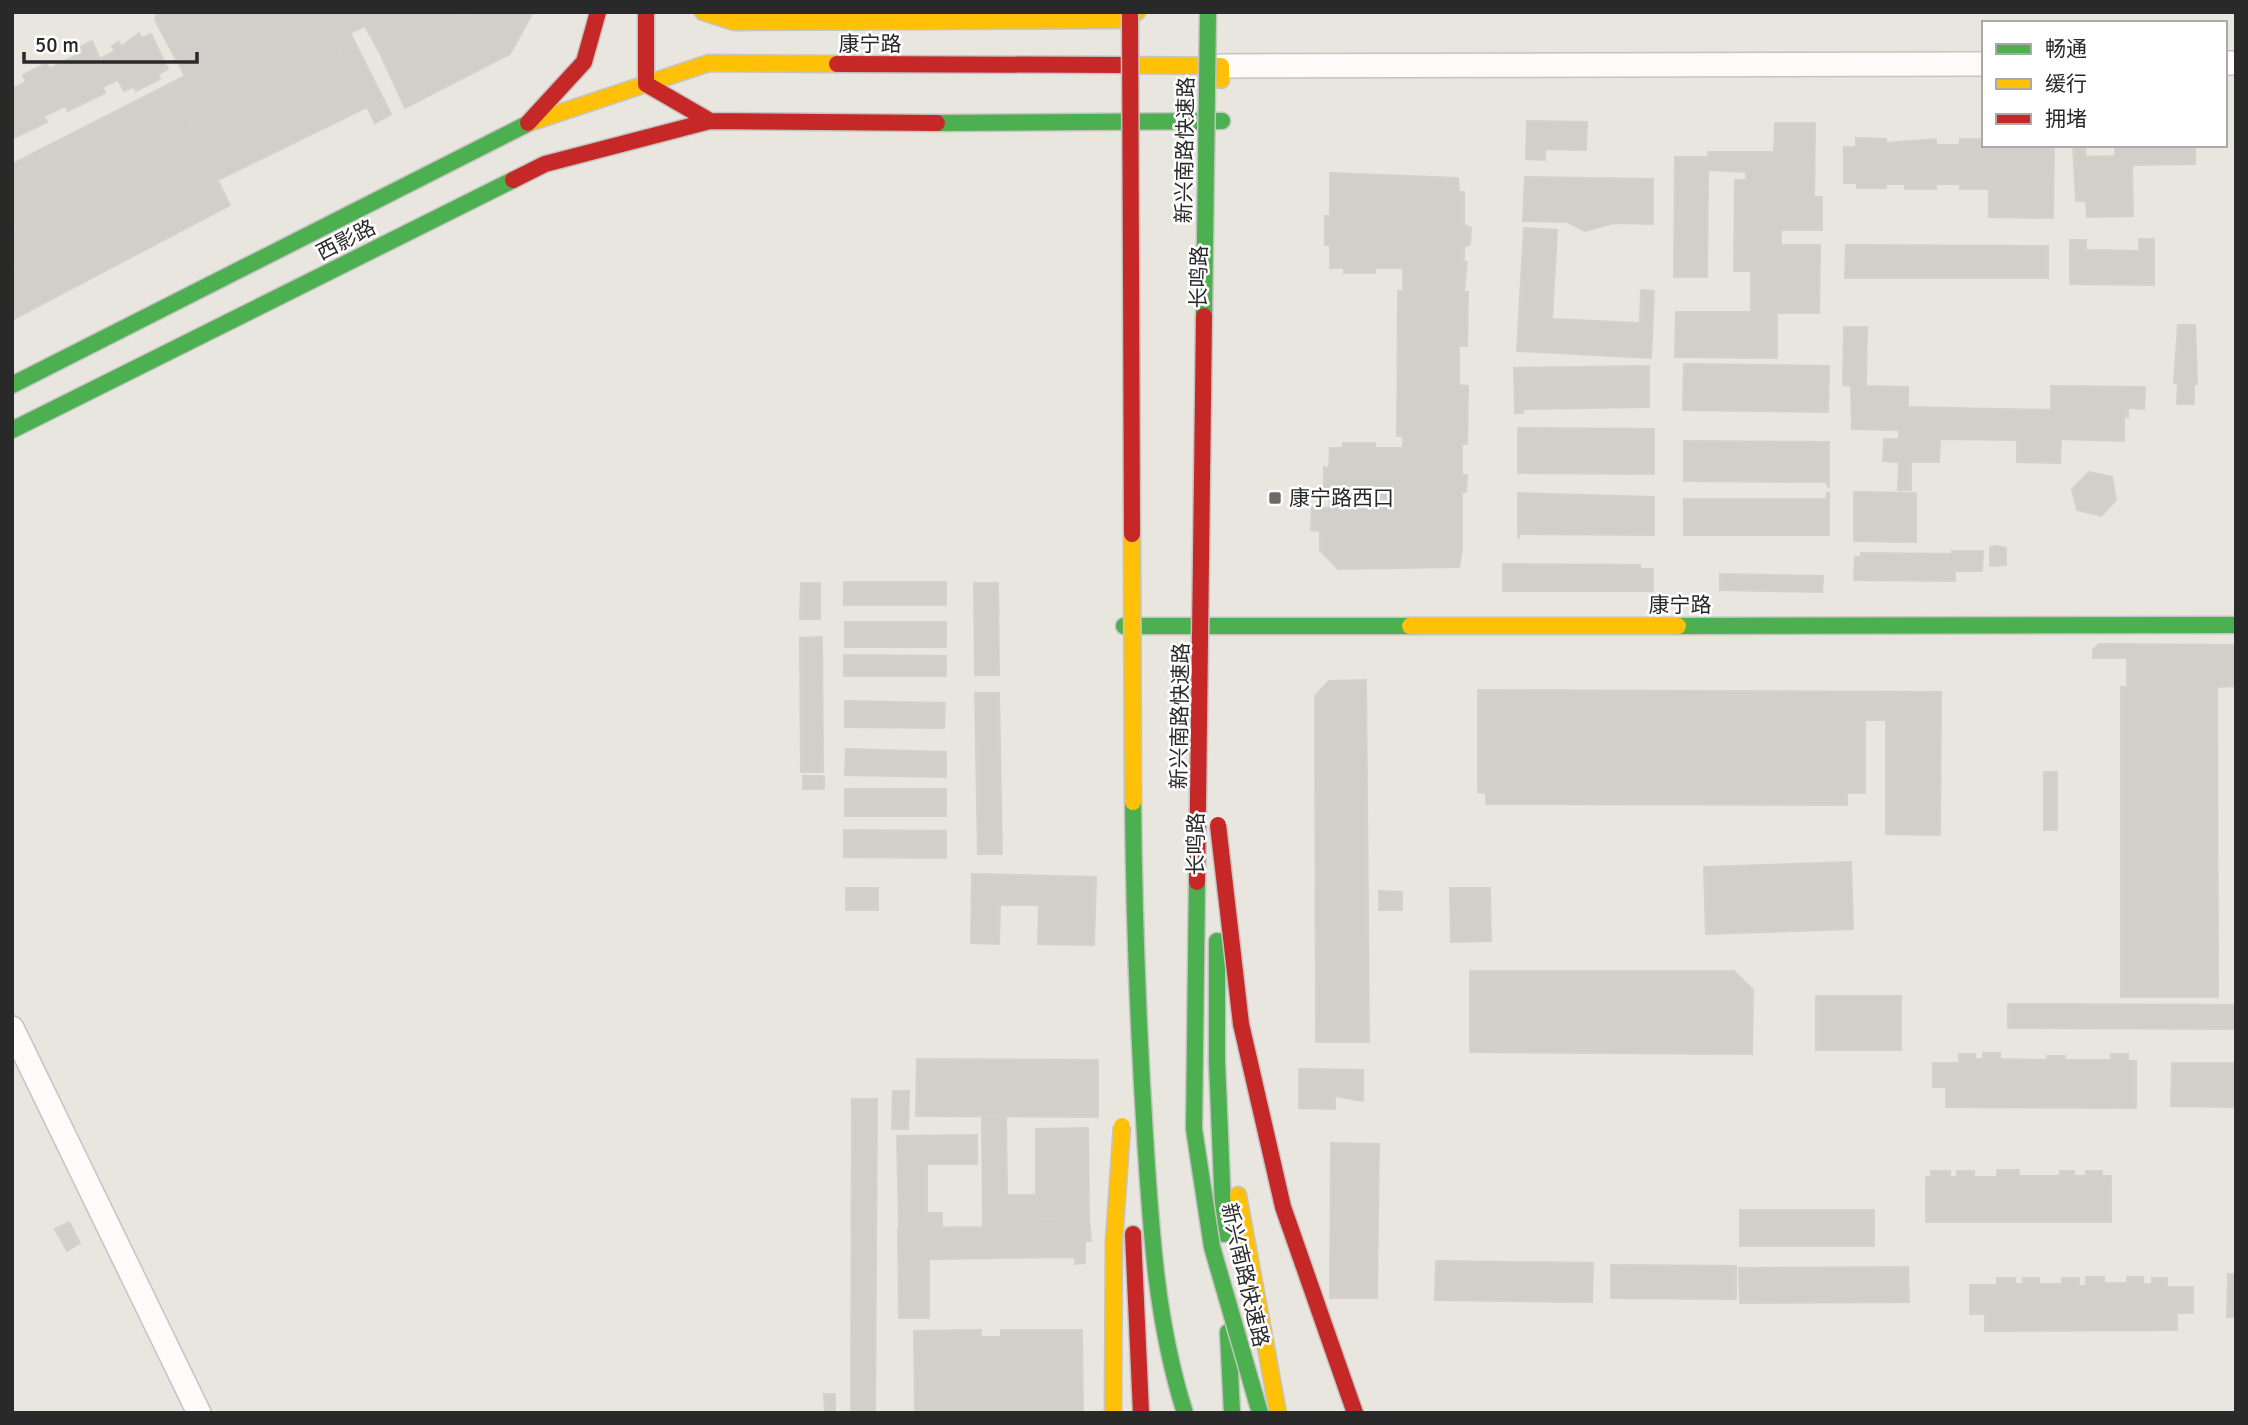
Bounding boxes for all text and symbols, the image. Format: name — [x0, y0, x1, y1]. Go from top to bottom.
scale bar — [24, 21, 198, 65]
legend — [1982, 21, 2227, 147]
street label: 康宁路 — [839, 31, 902, 57]
text: 50 m — [35, 32, 79, 58]
text: 畅通 — [2045, 36, 2087, 62]
text: 缓行 — [2045, 71, 2087, 97]
street label: 新兴南路快速路 — [1171, 76, 1199, 224]
text: 拥堵 — [2045, 106, 2087, 132]
street label: 西影路 — [312, 214, 380, 266]
street label: 长鸣路 — [1185, 245, 1213, 309]
place label: 康宁路西口 — [1289, 485, 1394, 511]
marker: 康宁路西口 — [1267, 490, 1283, 506]
street label: 康宁路 — [1649, 592, 1712, 618]
street label: 新兴南路快速路 — [1166, 642, 1194, 790]
street label: 长鸣路 — [1183, 813, 1209, 876]
street label: 新兴南路快速路 — [1216, 1200, 1274, 1350]

